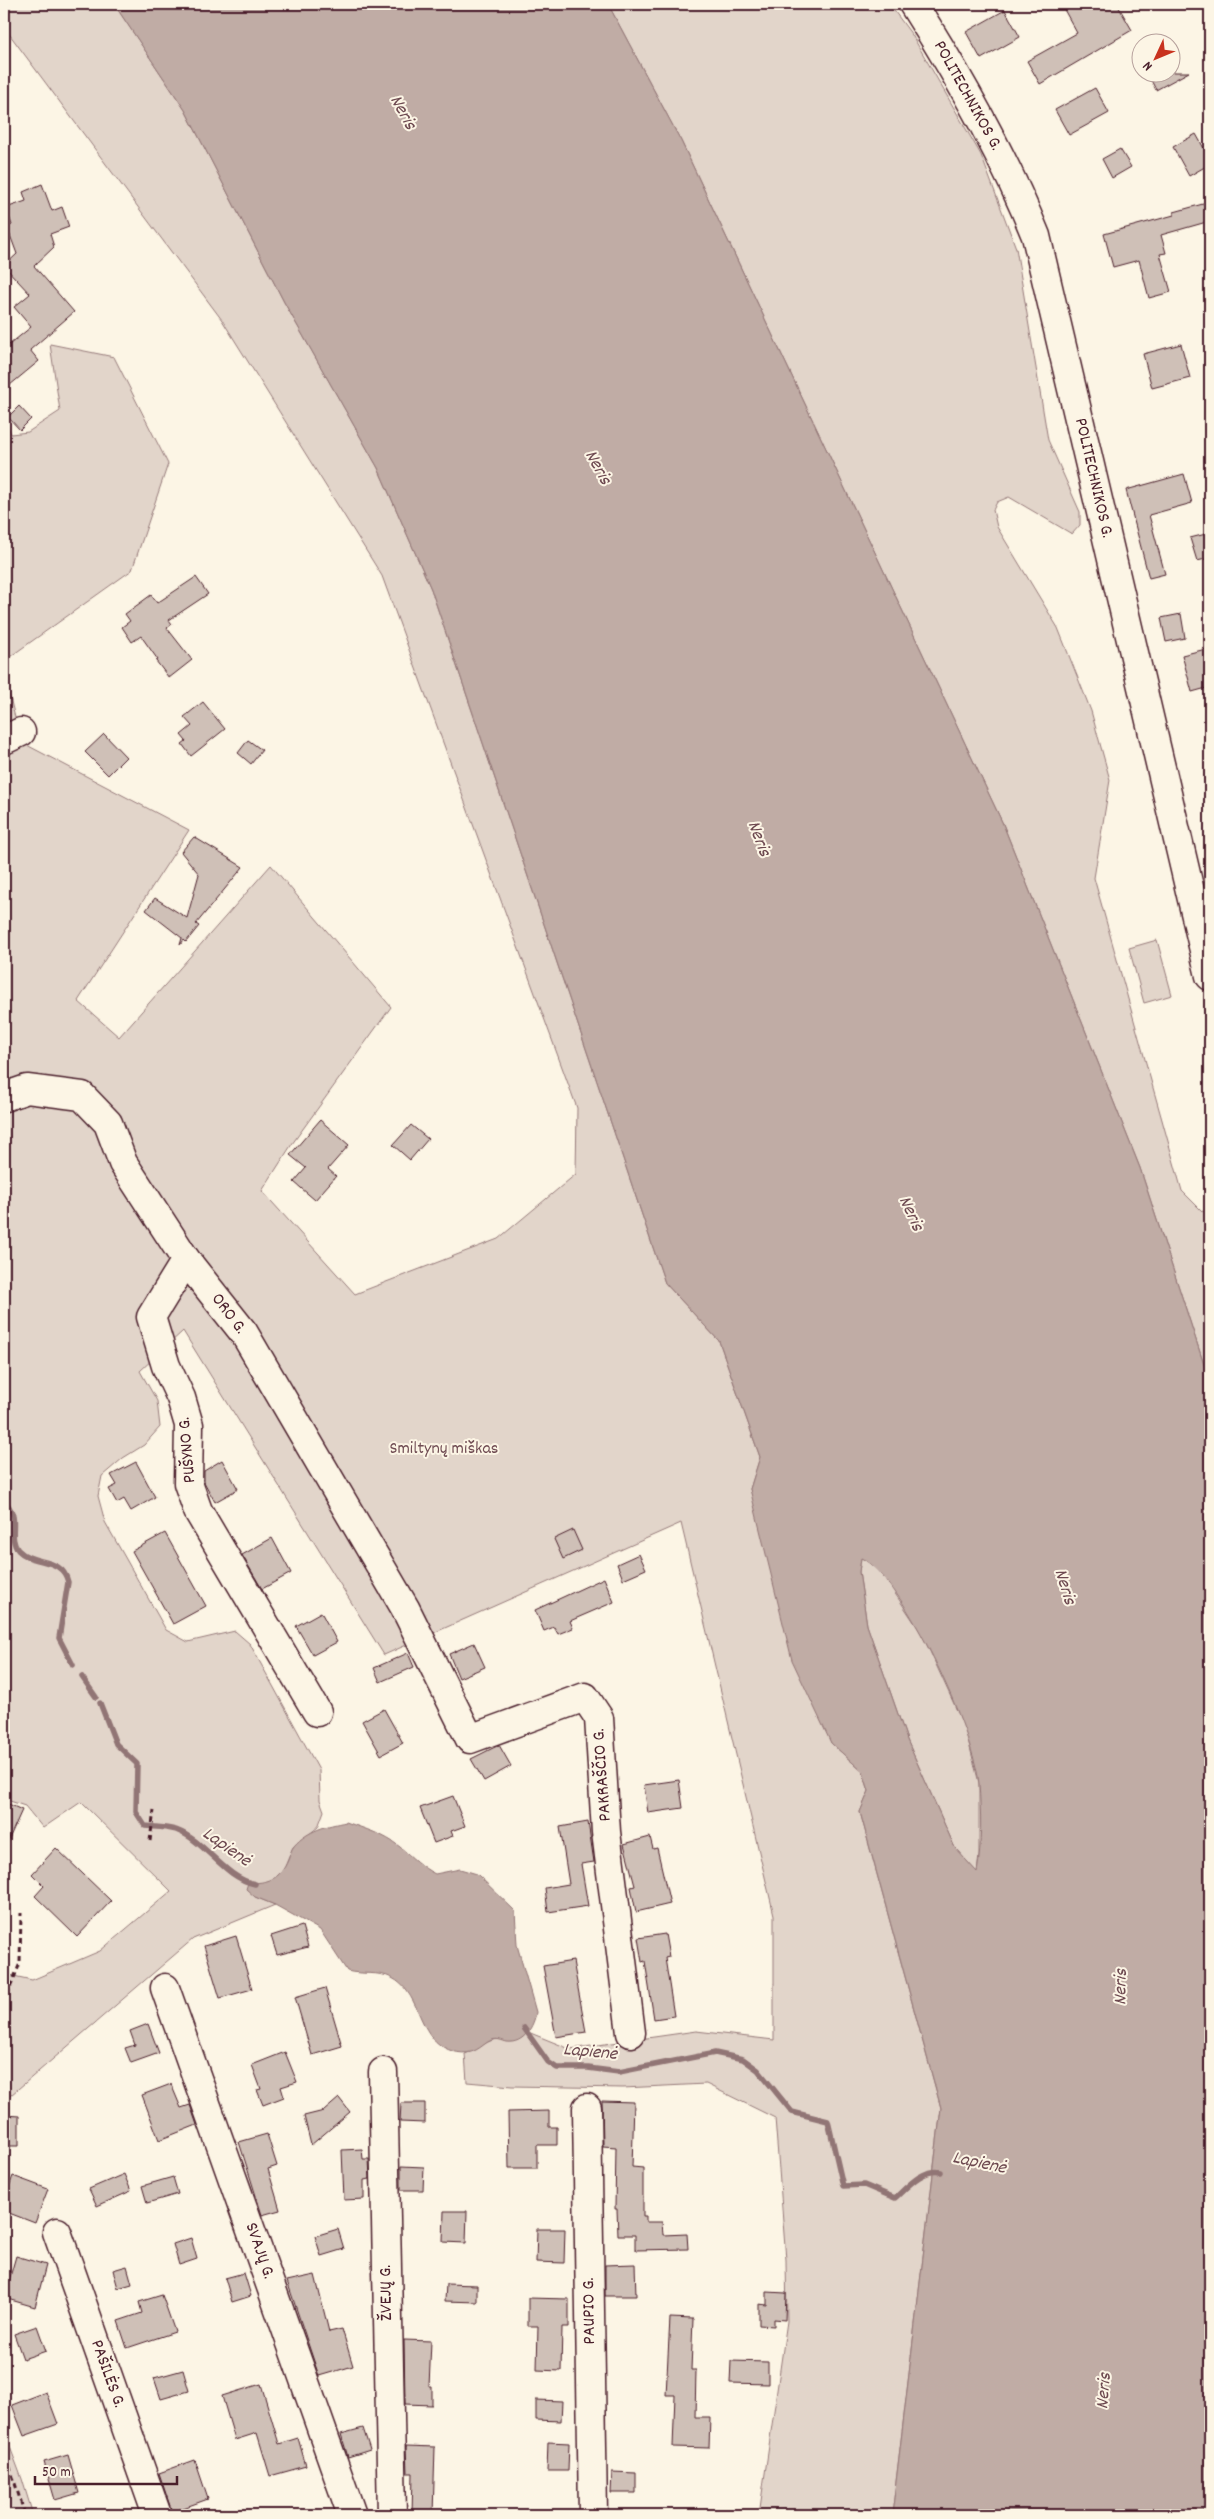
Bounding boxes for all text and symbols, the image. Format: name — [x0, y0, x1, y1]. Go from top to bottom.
north arrow — [1132, 32, 1182, 82]
street label: POLITECHNIKOS G. — [926, 37, 1008, 156]
text: N — [1138, 56, 1158, 75]
water label: Neris — [381, 91, 423, 136]
street label: POLITECHNIKOS G. — [1067, 416, 1119, 540]
water label: Neris — [576, 446, 618, 491]
water label: Neris — [739, 817, 777, 862]
water label: Neris — [890, 1192, 930, 1237]
street label: ORO G. — [204, 1288, 252, 1340]
street label: PUŠYNO G. — [173, 1416, 203, 1484]
park label: Smiltynų miškas — [390, 1437, 498, 1462]
water label: Neris — [1046, 1566, 1083, 1609]
street label: PAKRAŠČIO G. — [587, 1728, 619, 1822]
water label: Lapienė — [196, 1821, 257, 1876]
water label: Neris — [1108, 1968, 1136, 2005]
water label: Lapienė — [562, 2037, 620, 2069]
water label: Lapienė — [950, 2145, 1010, 2183]
street label: SVAJŲ G. — [238, 2220, 280, 2282]
street label: ŽVEJŲ G. — [374, 2265, 400, 2321]
street label: PAUPIO G. — [577, 2277, 603, 2345]
street label: PAŠILĖS G. — [83, 2337, 131, 2411]
water label: Neris — [1090, 2371, 1120, 2410]
scale bar — [35, 2454, 178, 2486]
text: 50 m — [42, 2462, 71, 2484]

